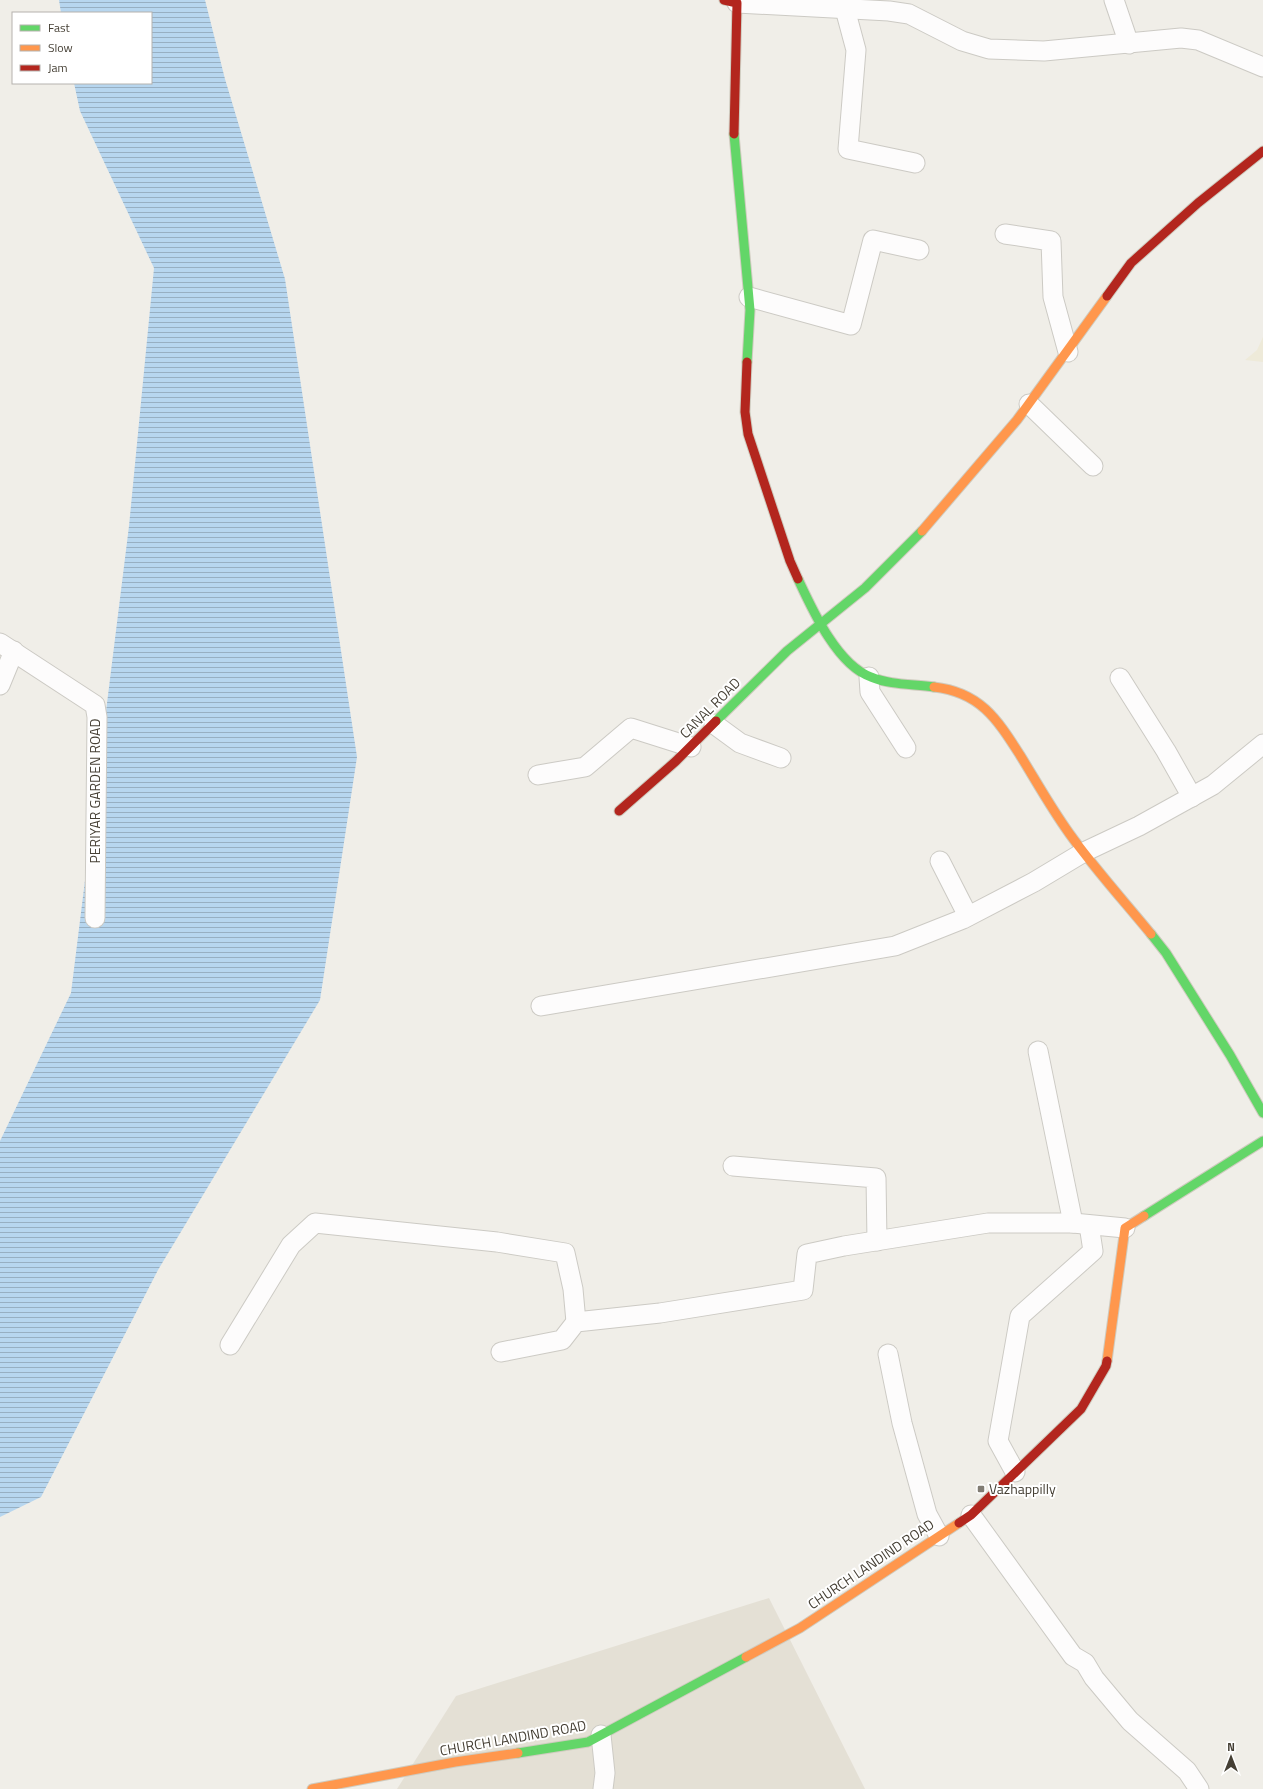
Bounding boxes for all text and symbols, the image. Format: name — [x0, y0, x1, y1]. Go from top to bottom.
legend — [12, 12, 152, 84]
text: Fast — [48, 18, 71, 37]
text: Slow — [48, 38, 73, 57]
text: Jam — [48, 58, 68, 77]
street label: CANAL ROAD — [674, 672, 745, 743]
street label: PERIYAR GARDEN ROAD — [84, 719, 105, 864]
place label: Vazhappilly — [989, 1478, 1056, 1499]
marker: Vazhappilly — [976, 1484, 986, 1494]
street label: CHURCH LANDIND ROAD — [803, 1513, 938, 1614]
street label: CHURCH LANDIND ROAD — [438, 1714, 588, 1761]
north arrow — [1211, 1737, 1251, 1777]
text: N — [1227, 1739, 1235, 1755]

